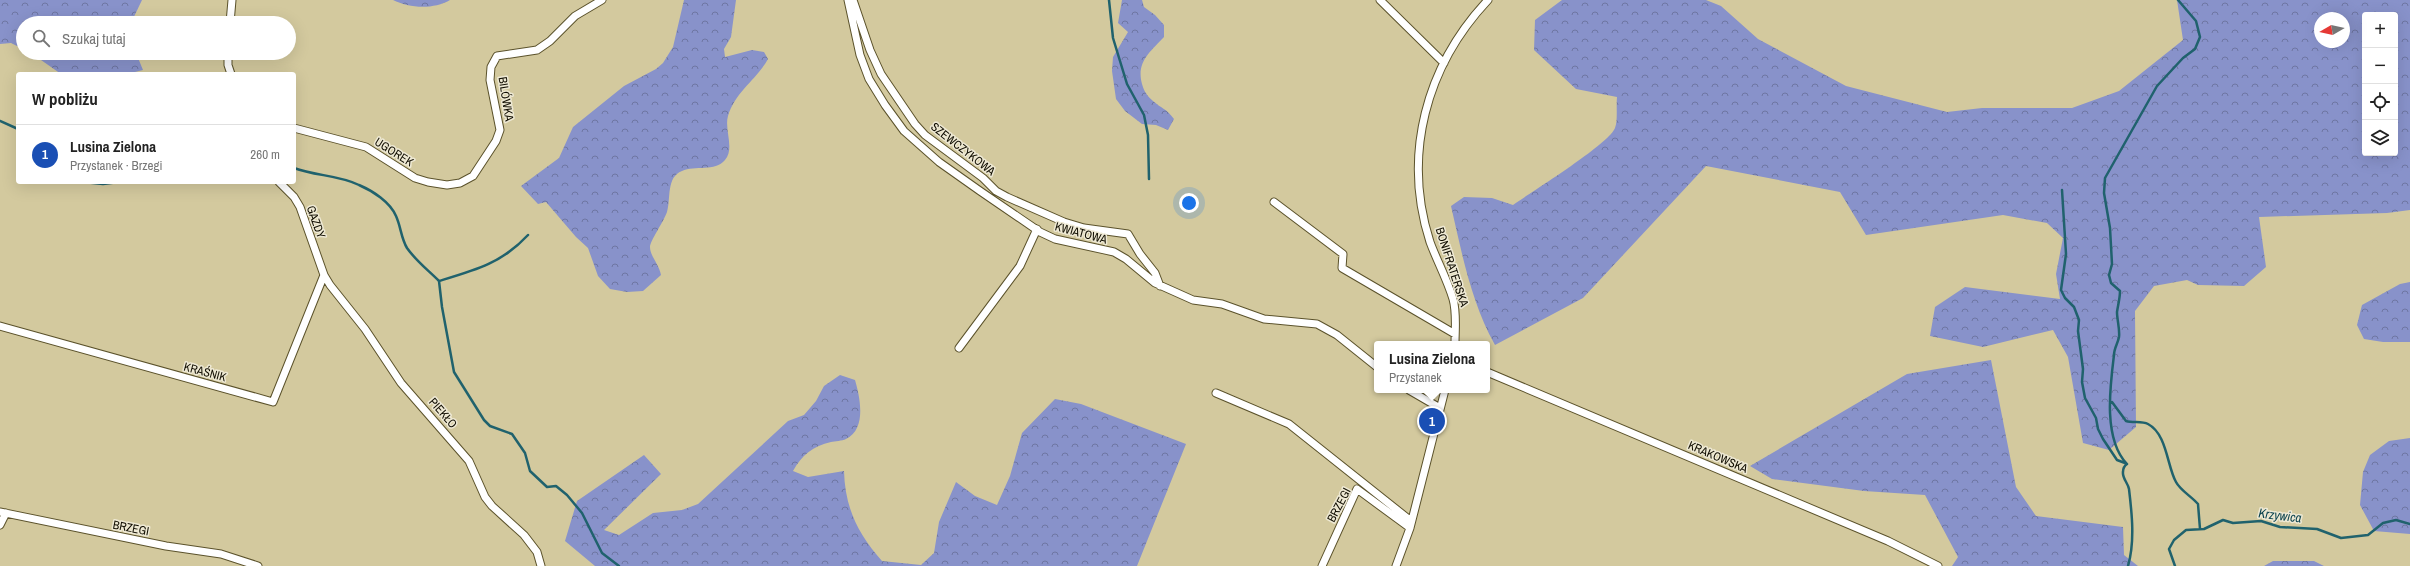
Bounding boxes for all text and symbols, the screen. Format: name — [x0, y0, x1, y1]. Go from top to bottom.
north arrow — [2314, 12, 2350, 48]
map controls — [2362, 12, 2398, 156]
button: + — [2362, 12, 2398, 48]
search box — [16, 16, 296, 60]
icon: search — [30, 27, 52, 49]
text: Szukaj tutaj — [62, 28, 126, 49]
button: − — [2362, 48, 2398, 84]
street label: BILÓWKA — [495, 76, 517, 123]
button: locate — [2362, 84, 2398, 120]
text: W pobliżu — [32, 87, 98, 110]
street label: SZEWCZYKOWA — [927, 119, 999, 180]
button: layers — [2362, 120, 2398, 156]
street label: UGOREK — [372, 134, 417, 170]
text: Lusina Zielona — [70, 136, 156, 157]
text: 1 — [42, 146, 48, 163]
text: 260 m — [250, 146, 280, 163]
text: Przystanek · Brzegi — [70, 157, 162, 174]
your location — [1179, 193, 1199, 213]
street label: GAZDY — [303, 203, 329, 241]
street label: KWIATOWA — [1053, 218, 1109, 248]
street label: BONIFRATERSKA — [1432, 225, 1472, 309]
popup — [1374, 341, 1490, 393]
text: Lusina Zielona — [1389, 348, 1475, 369]
street label: KRAŚNIK — [182, 359, 228, 385]
text: Przystanek — [1389, 369, 1442, 386]
street label: PIEKŁO — [425, 394, 461, 432]
pin: 1 — [1419, 406, 1445, 436]
street label: KRAKOWSKA — [1686, 437, 1751, 477]
street label: BRZEGI — [1323, 485, 1355, 525]
water label: Krzywica — [2257, 504, 2302, 527]
street label: BRZEGI — [111, 517, 151, 539]

